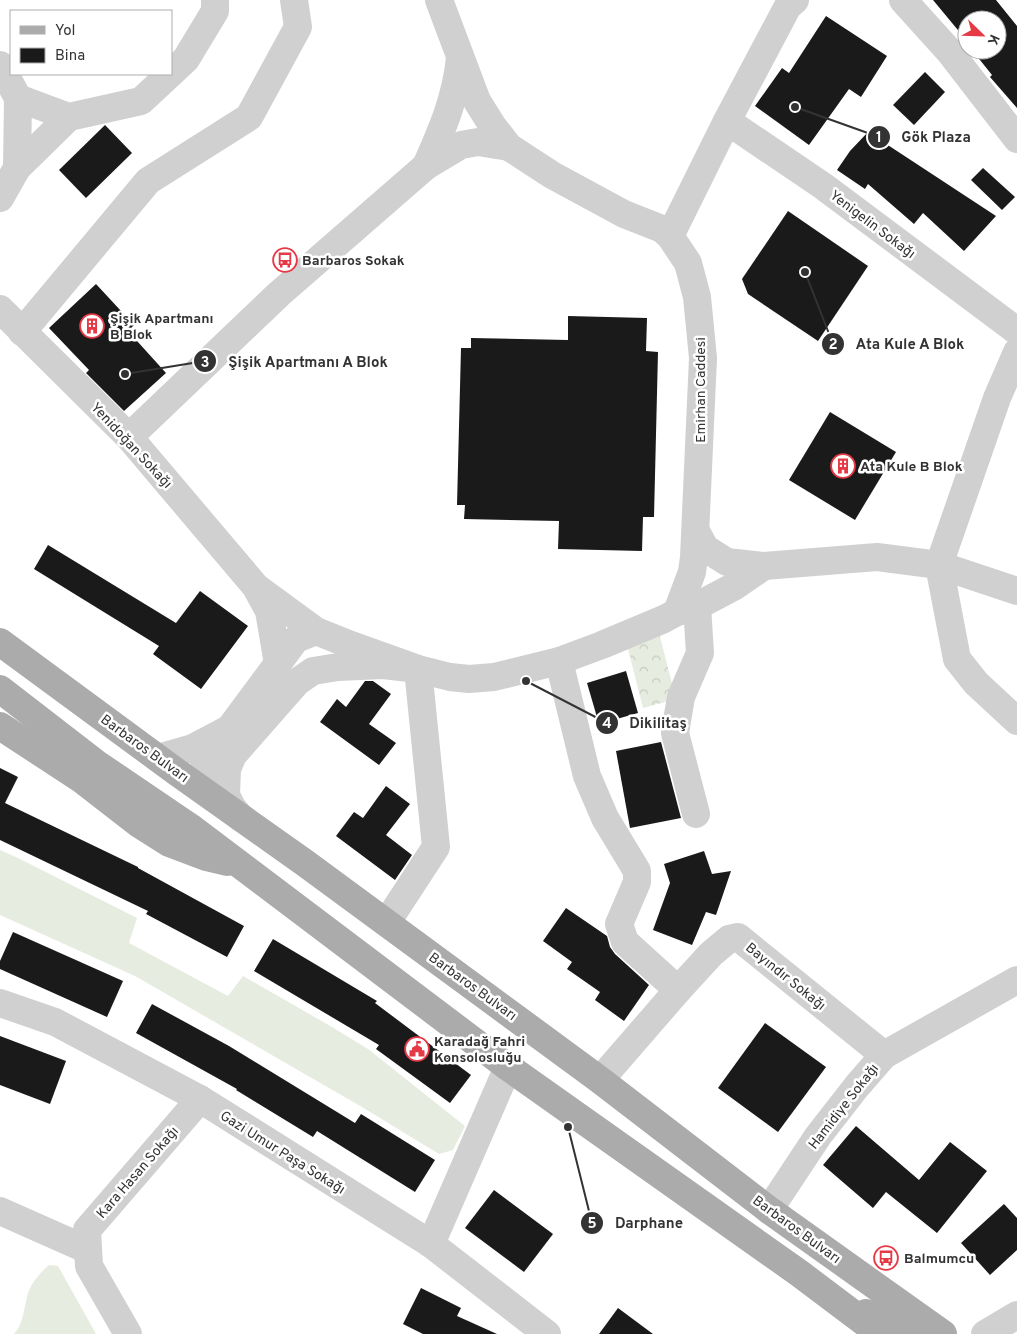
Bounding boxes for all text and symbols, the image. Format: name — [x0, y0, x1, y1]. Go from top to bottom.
legend — [10, 10, 172, 75]
north arrow — [957, 10, 1007, 60]
text: Yol — [55, 22, 76, 41]
text: K — [983, 32, 1002, 47]
text: Bina — [55, 47, 85, 66]
callout: Gök Plaza — [866, 122, 981, 152]
text: 1 — [876, 129, 882, 148]
text: Gök Plaza — [901, 129, 971, 148]
street label: Yenigelin Sokağı — [826, 188, 918, 263]
bus stop icon: Barbaros Sokak — [272, 247, 298, 273]
place label: Barbaros Sokak — [302, 253, 405, 270]
place label: Şişik Apartmanı B Blok — [110, 311, 214, 344]
building icon: Şişik Apartmanı B Blok — [79, 313, 105, 339]
callout: Ata Kule A Blok — [820, 329, 975, 359]
text: 2 — [828, 336, 838, 355]
text: Ata Kule A Blok — [856, 336, 964, 355]
street label: Emirhan Caddesi — [693, 337, 710, 443]
callout: Şişik Apartmanı A Blok — [192, 346, 399, 376]
text: 3 — [201, 354, 210, 373]
text: Şişik Apartmanı A Blok — [228, 354, 388, 373]
street label: Yenidoğan Sokağı — [87, 399, 175, 493]
building icon: Ata Kule B Blok — [830, 453, 856, 479]
place label: Ata Kule B Blok — [860, 459, 963, 476]
callout: Dikilitaş — [595, 708, 697, 738]
street label: Barbaros Bulvarı — [97, 712, 191, 787]
text: 4 — [602, 715, 612, 734]
text: Dikilitaş — [629, 715, 687, 734]
street label: Bayındır Sokağı — [741, 940, 829, 1015]
street label: Barbaros Bulvarı — [425, 950, 519, 1025]
place label: Karadağ Fahri Konsolosluğu — [434, 1034, 525, 1067]
public building icon: Karadağ Fahri Konsolosluğu — [404, 1036, 430, 1062]
street label: Hamidiye Sokağı — [805, 1061, 883, 1153]
street label: Gazi Umur Paşa Sokağı — [217, 1108, 348, 1199]
street label: Kara Hasan Sokağı — [94, 1123, 183, 1222]
street label: Barbaros Bulvarı — [749, 1193, 843, 1268]
callout: Darphane — [580, 1208, 693, 1238]
text: 5 — [587, 1215, 597, 1234]
text: Darphane — [615, 1215, 683, 1234]
bus stop icon: Balmumcu — [873, 1245, 899, 1271]
place label: Balmumcu — [904, 1251, 974, 1268]

